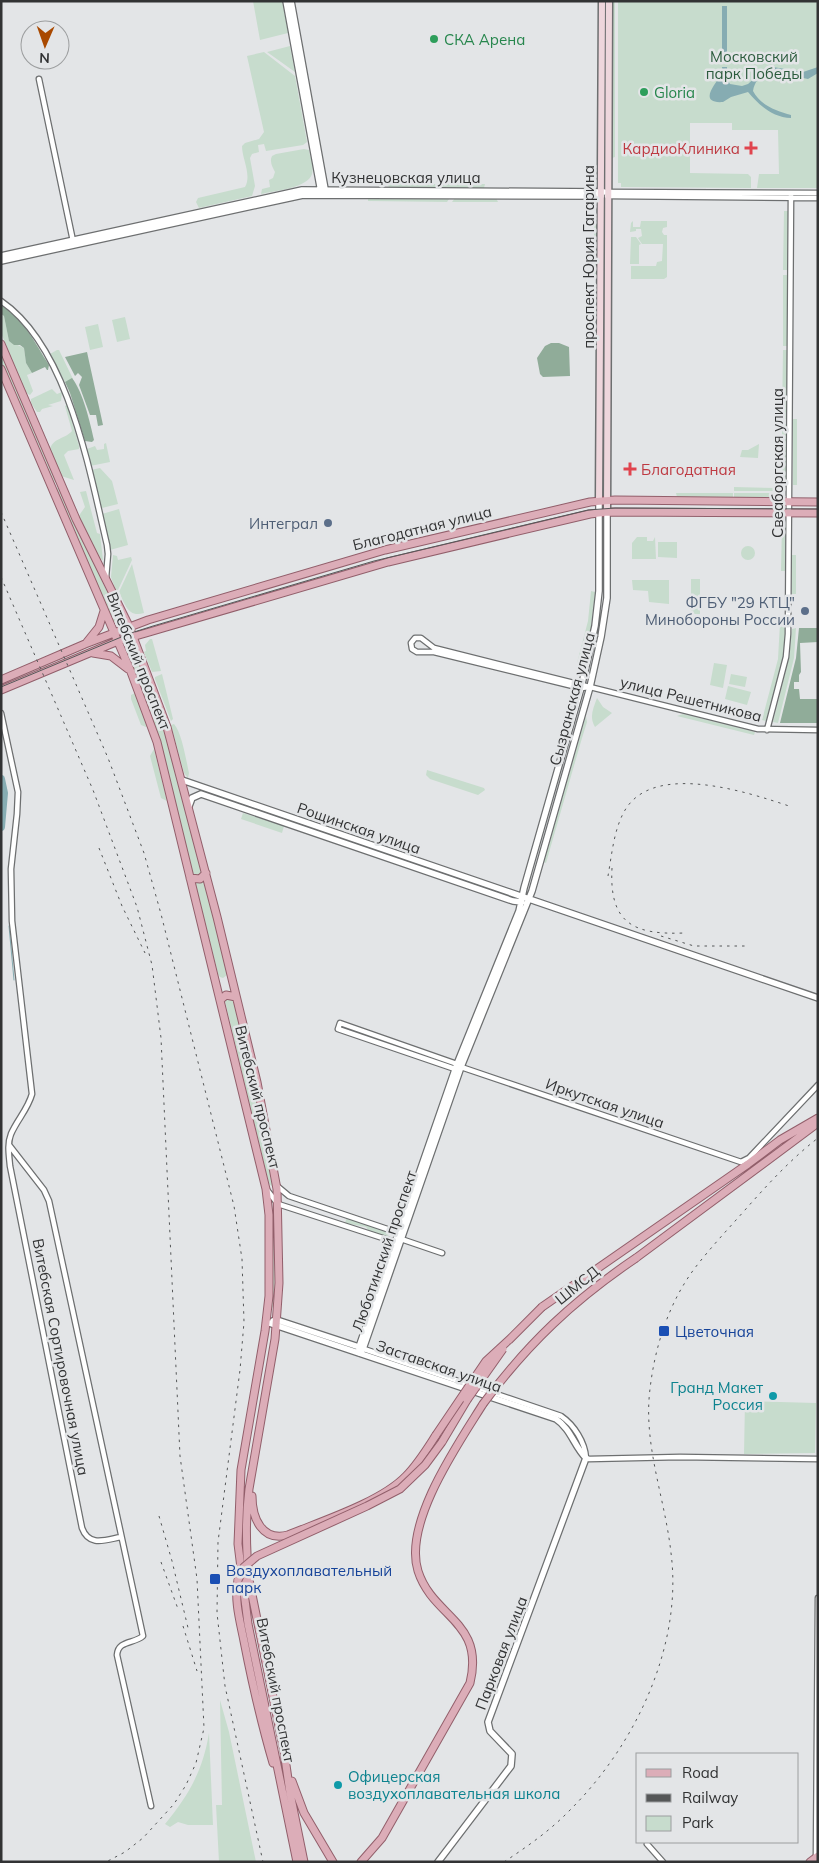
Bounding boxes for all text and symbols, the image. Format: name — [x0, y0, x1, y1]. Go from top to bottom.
north arrow — [20, 20, 70, 70]
place label: СКА Арена — [444, 30, 525, 49]
marker: СКА Арена — [428, 33, 440, 45]
park label: Московский парк Победы — [706, 47, 802, 83]
text: N — [39, 49, 50, 67]
place label: Gloria — [654, 83, 695, 102]
marker: Gloria — [638, 86, 650, 98]
place label: КардиоКлиника — [622, 139, 740, 158]
marker: КардиоКлиника — [744, 141, 758, 155]
street label: проспект Юрия Гагарина — [579, 165, 598, 349]
street label: Кузнецовская улица — [331, 168, 481, 187]
street label: Свеаборгская улица — [768, 388, 787, 538]
place label: Благодатная — [641, 460, 736, 479]
marker: Благодатная — [623, 462, 637, 476]
street label: Благодатная улица — [351, 502, 493, 554]
place label: Интеграл — [249, 514, 318, 533]
marker: Интеграл — [322, 517, 334, 529]
street label: Витебский проспект — [103, 589, 175, 733]
place label: ФГБУ "29 КТЦ" Минобороны России — [645, 593, 795, 629]
marker: ФГБУ "29 КТЦ" Минобороны России — [799, 605, 811, 617]
street label: Сызранская улица — [545, 630, 599, 768]
street label: улица Решетникова — [618, 672, 764, 726]
street label: Рощинская улица — [295, 798, 423, 858]
street label: Витебский проспект — [231, 1023, 285, 1171]
street label: Иркутская улица — [543, 1074, 667, 1132]
street label: Люботинский проспект — [347, 1168, 421, 1334]
street label: Витебская Сортировочная улица — [29, 1237, 93, 1477]
street label: ШМСД — [551, 1261, 603, 1309]
place label: Цветочная — [675, 1322, 754, 1341]
marker: Цветочная — [657, 1324, 671, 1338]
street label: Заставская улица — [374, 1336, 504, 1396]
place label: Гранд Макет Россия — [670, 1378, 763, 1414]
marker: Гранд Макет Россия — [767, 1390, 779, 1402]
place label: Воздухоплавательный парк — [226, 1561, 392, 1597]
marker: Воздухоплавательный парк — [208, 1572, 222, 1586]
street label: Парковая улица — [471, 1594, 531, 1712]
street label: Витебский проспект — [253, 1616, 299, 1764]
legend — [636, 1753, 799, 1843]
text: Road — [682, 1763, 719, 1782]
place label: Офицерская воздухоплавательная школа — [348, 1767, 560, 1803]
marker: Офицерская воздухоплавательная школа — [332, 1779, 344, 1791]
text: Railway — [682, 1788, 738, 1807]
text: Park — [682, 1813, 714, 1832]

